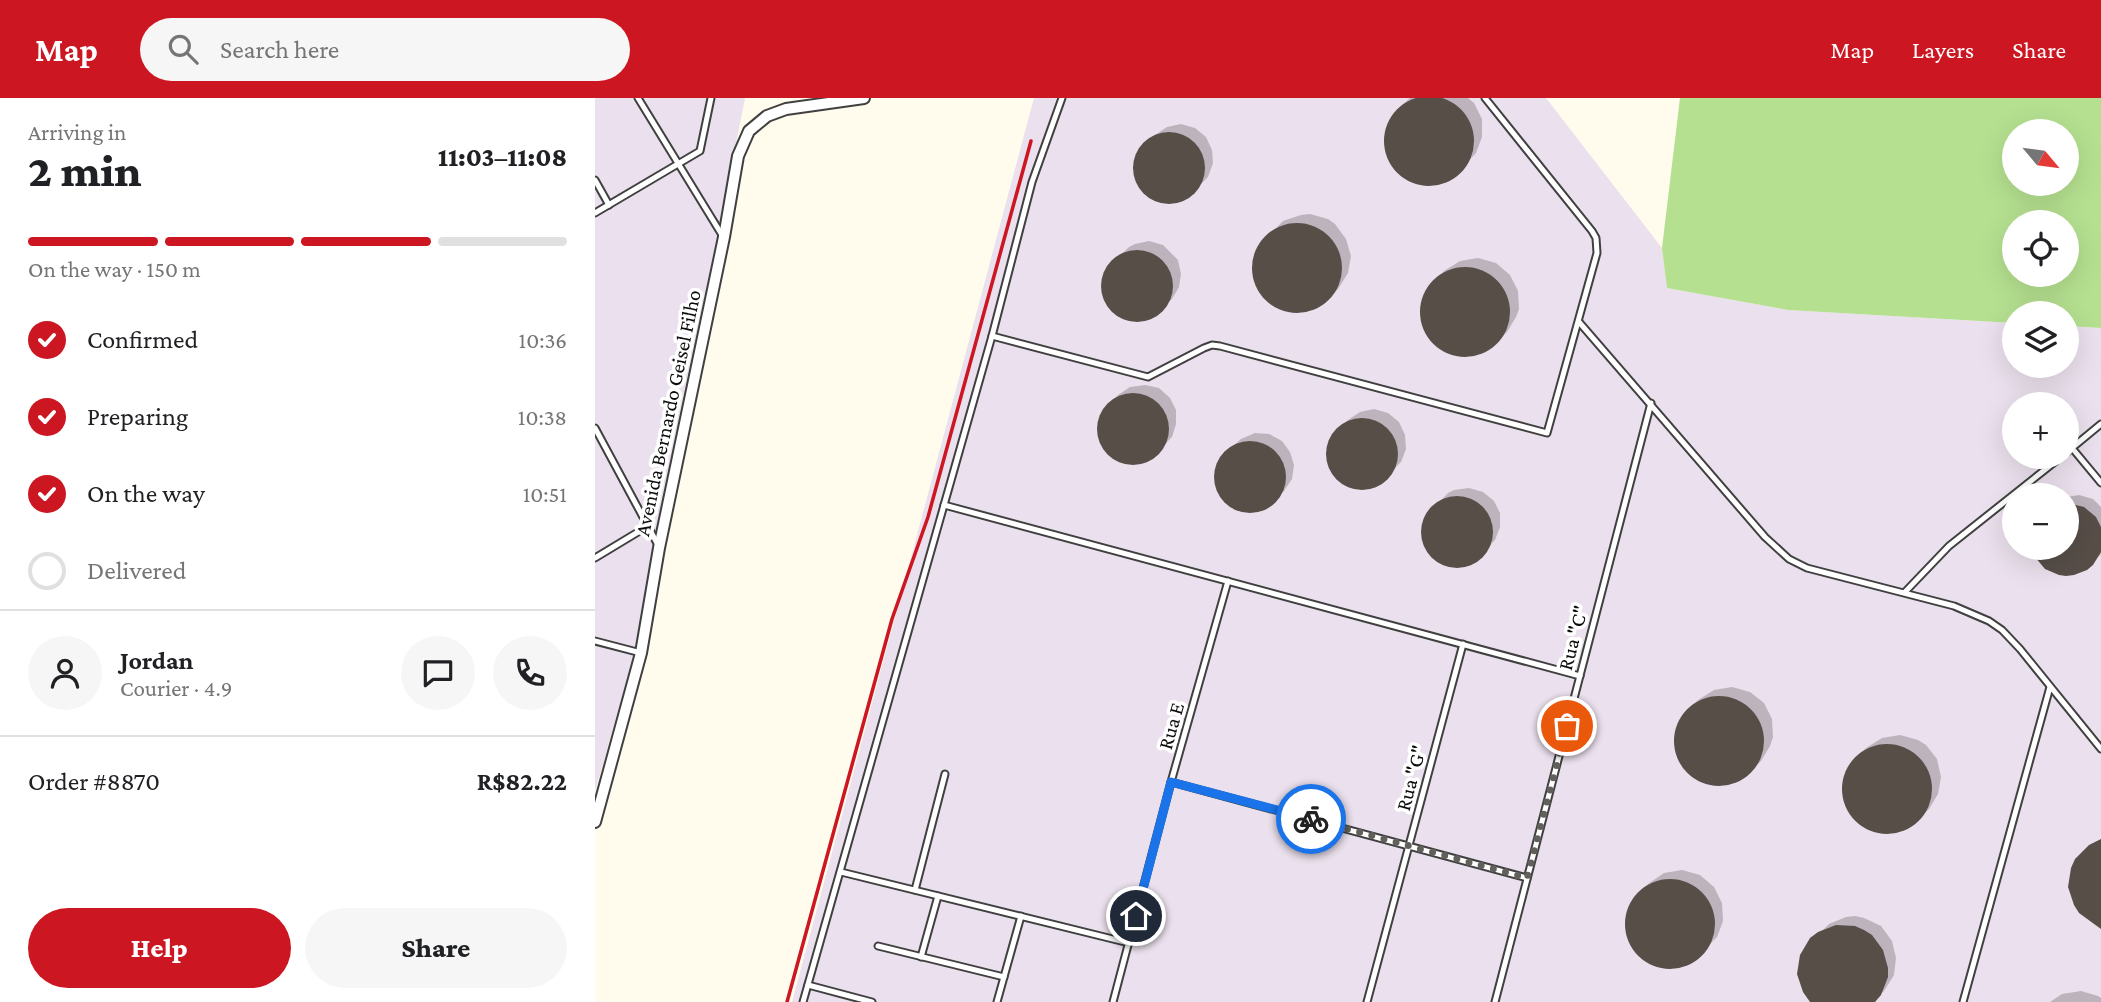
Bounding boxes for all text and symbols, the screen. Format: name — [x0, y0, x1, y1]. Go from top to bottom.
search box — [140, 18, 630, 81]
icon: search — [164, 30, 202, 68]
text: Map — [35, 31, 98, 68]
text: Search here — [220, 35, 339, 64]
text: Map — [1830, 36, 1874, 63]
text: Layers — [1912, 36, 1974, 63]
text: Share — [2012, 36, 2066, 63]
text: Arriving in — [28, 119, 126, 145]
north arrow — [2002, 119, 2079, 196]
map controls — [2002, 119, 2079, 560]
text: 11:03–11:08 — [438, 143, 567, 172]
text: 2 min — [28, 145, 142, 196]
button: locate — [2002, 210, 2079, 287]
text: On the way · 150 m — [28, 256, 201, 282]
street label: Avenida Bernardo Geisel Filho — [630, 288, 706, 538]
button: layers — [2002, 301, 2079, 378]
icon: check — [28, 321, 66, 359]
text: Confirmed — [87, 325, 198, 354]
text: 10:36 — [519, 327, 567, 353]
button: + — [2002, 392, 2079, 469]
icon: check — [28, 398, 66, 436]
text: Preparing — [87, 402, 188, 431]
text: 10:38 — [518, 404, 567, 430]
icon: check — [28, 475, 66, 513]
text: On the way — [87, 479, 205, 508]
text: 10:51 — [523, 481, 567, 507]
button: − — [2002, 483, 2079, 560]
text: Delivered — [87, 556, 186, 585]
street label: Rua "C" — [1553, 603, 1593, 673]
button: person — [28, 636, 102, 710]
button: chat — [401, 636, 475, 710]
button: phone — [493, 636, 567, 710]
text: Jordan — [120, 646, 194, 675]
text: Courier · 4.9 — [120, 675, 232, 701]
pin — [1537, 696, 1597, 756]
street label: Rua E — [1153, 700, 1189, 752]
icon: bag — [1548, 707, 1586, 745]
street label: Rua "G" — [1391, 743, 1431, 813]
text: Order #8870 — [28, 767, 160, 796]
text: R$82.22 — [477, 767, 567, 796]
courier — [1276, 784, 1346, 854]
icon: bike — [1292, 800, 1330, 838]
pin — [1106, 886, 1166, 946]
icon: home — [1117, 897, 1155, 935]
button: Help — [28, 908, 291, 988]
button: Share — [305, 908, 567, 988]

